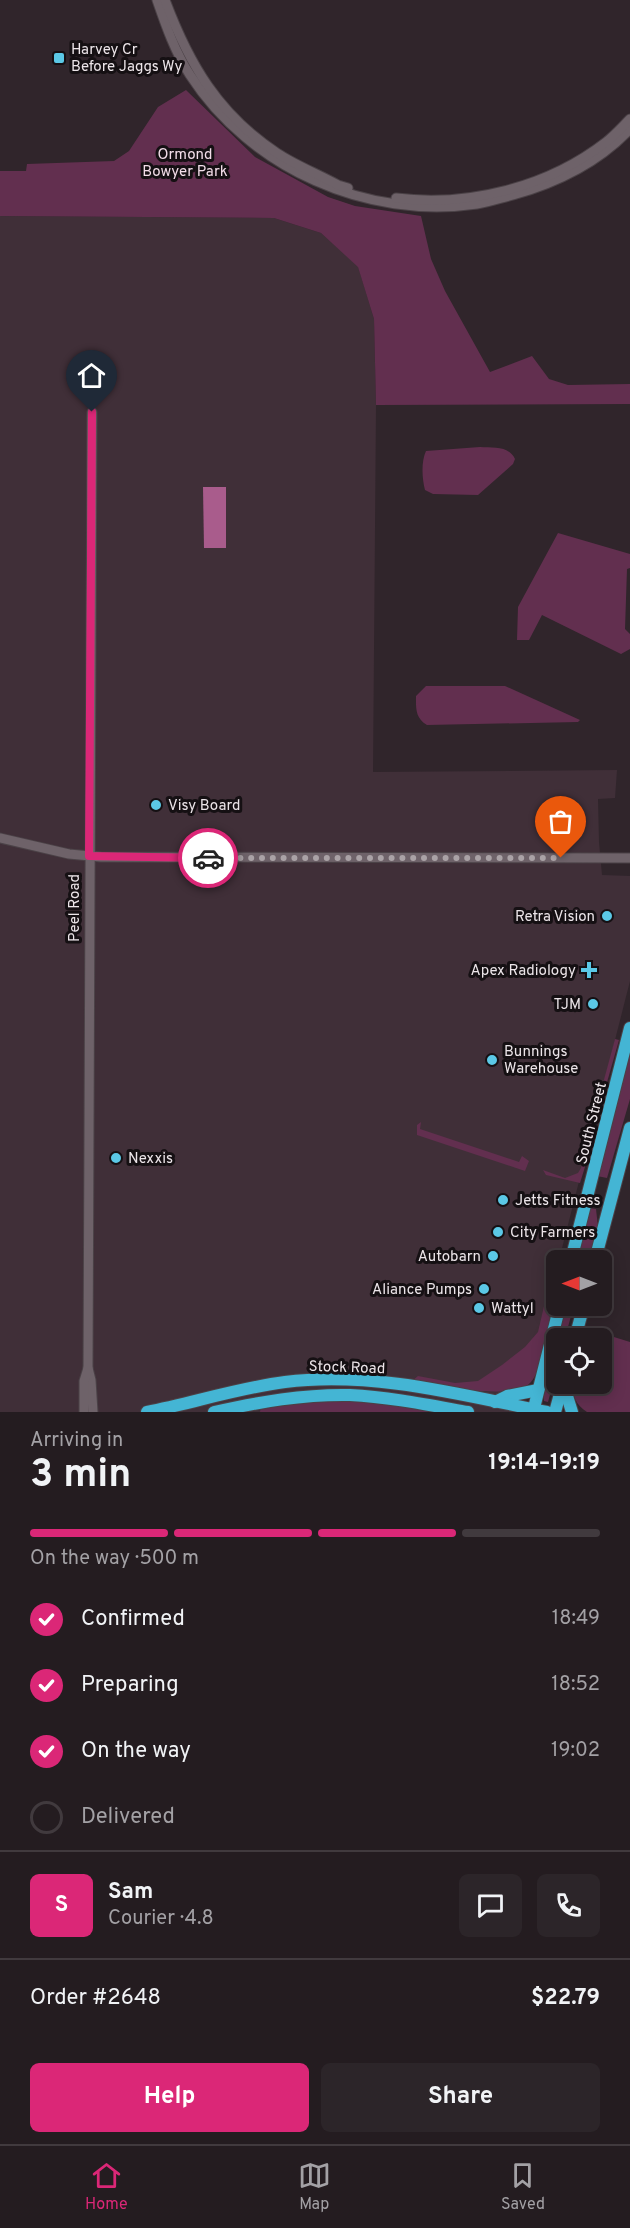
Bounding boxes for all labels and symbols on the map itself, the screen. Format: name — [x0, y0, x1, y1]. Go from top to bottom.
place label: Harvey Cr Before Jaggs Wy — [71, 41, 183, 77]
marker: Harvey Cr Before Jaggs Wy — [52, 51, 66, 65]
park label: Ormond Bowyer Park — [142, 146, 228, 182]
pin — [66, 350, 117, 412]
pin — [535, 796, 586, 858]
place label: Visy Board — [168, 797, 240, 816]
marker: Visy Board — [149, 798, 163, 812]
courier — [178, 828, 238, 888]
street label: Peel Road — [66, 874, 85, 942]
place label: Retra Vision — [515, 908, 595, 927]
marker: Retra Vision — [600, 909, 614, 923]
marker: Apex Radiology — [580, 961, 598, 979]
place label: Apex Radiology — [471, 962, 576, 981]
place label: TJM — [553, 996, 581, 1015]
marker: TJM — [586, 997, 600, 1011]
place label: Bunnings Warehouse — [504, 1043, 578, 1079]
marker: Bunnings Warehouse — [485, 1053, 499, 1067]
street label: South Street — [573, 1080, 612, 1166]
place label: Nexxis — [128, 1150, 173, 1169]
marker: Nexxis — [109, 1151, 123, 1165]
place label: Jetts Fitness — [515, 1192, 601, 1211]
marker: Jetts Fitness — [496, 1193, 510, 1207]
place label: City Farmers — [510, 1224, 595, 1243]
marker: City Farmers — [491, 1225, 505, 1239]
place label: Autobarn — [418, 1248, 481, 1267]
marker: Autobarn — [486, 1249, 500, 1263]
north arrow — [546, 1250, 612, 1316]
place label: Aliance Pumps — [372, 1281, 472, 1300]
marker: Aliance Pumps — [477, 1282, 491, 1296]
place label: Wattyl — [491, 1300, 534, 1319]
marker: Wattyl — [472, 1301, 486, 1315]
street label: Stock Road — [308, 1358, 386, 1379]

